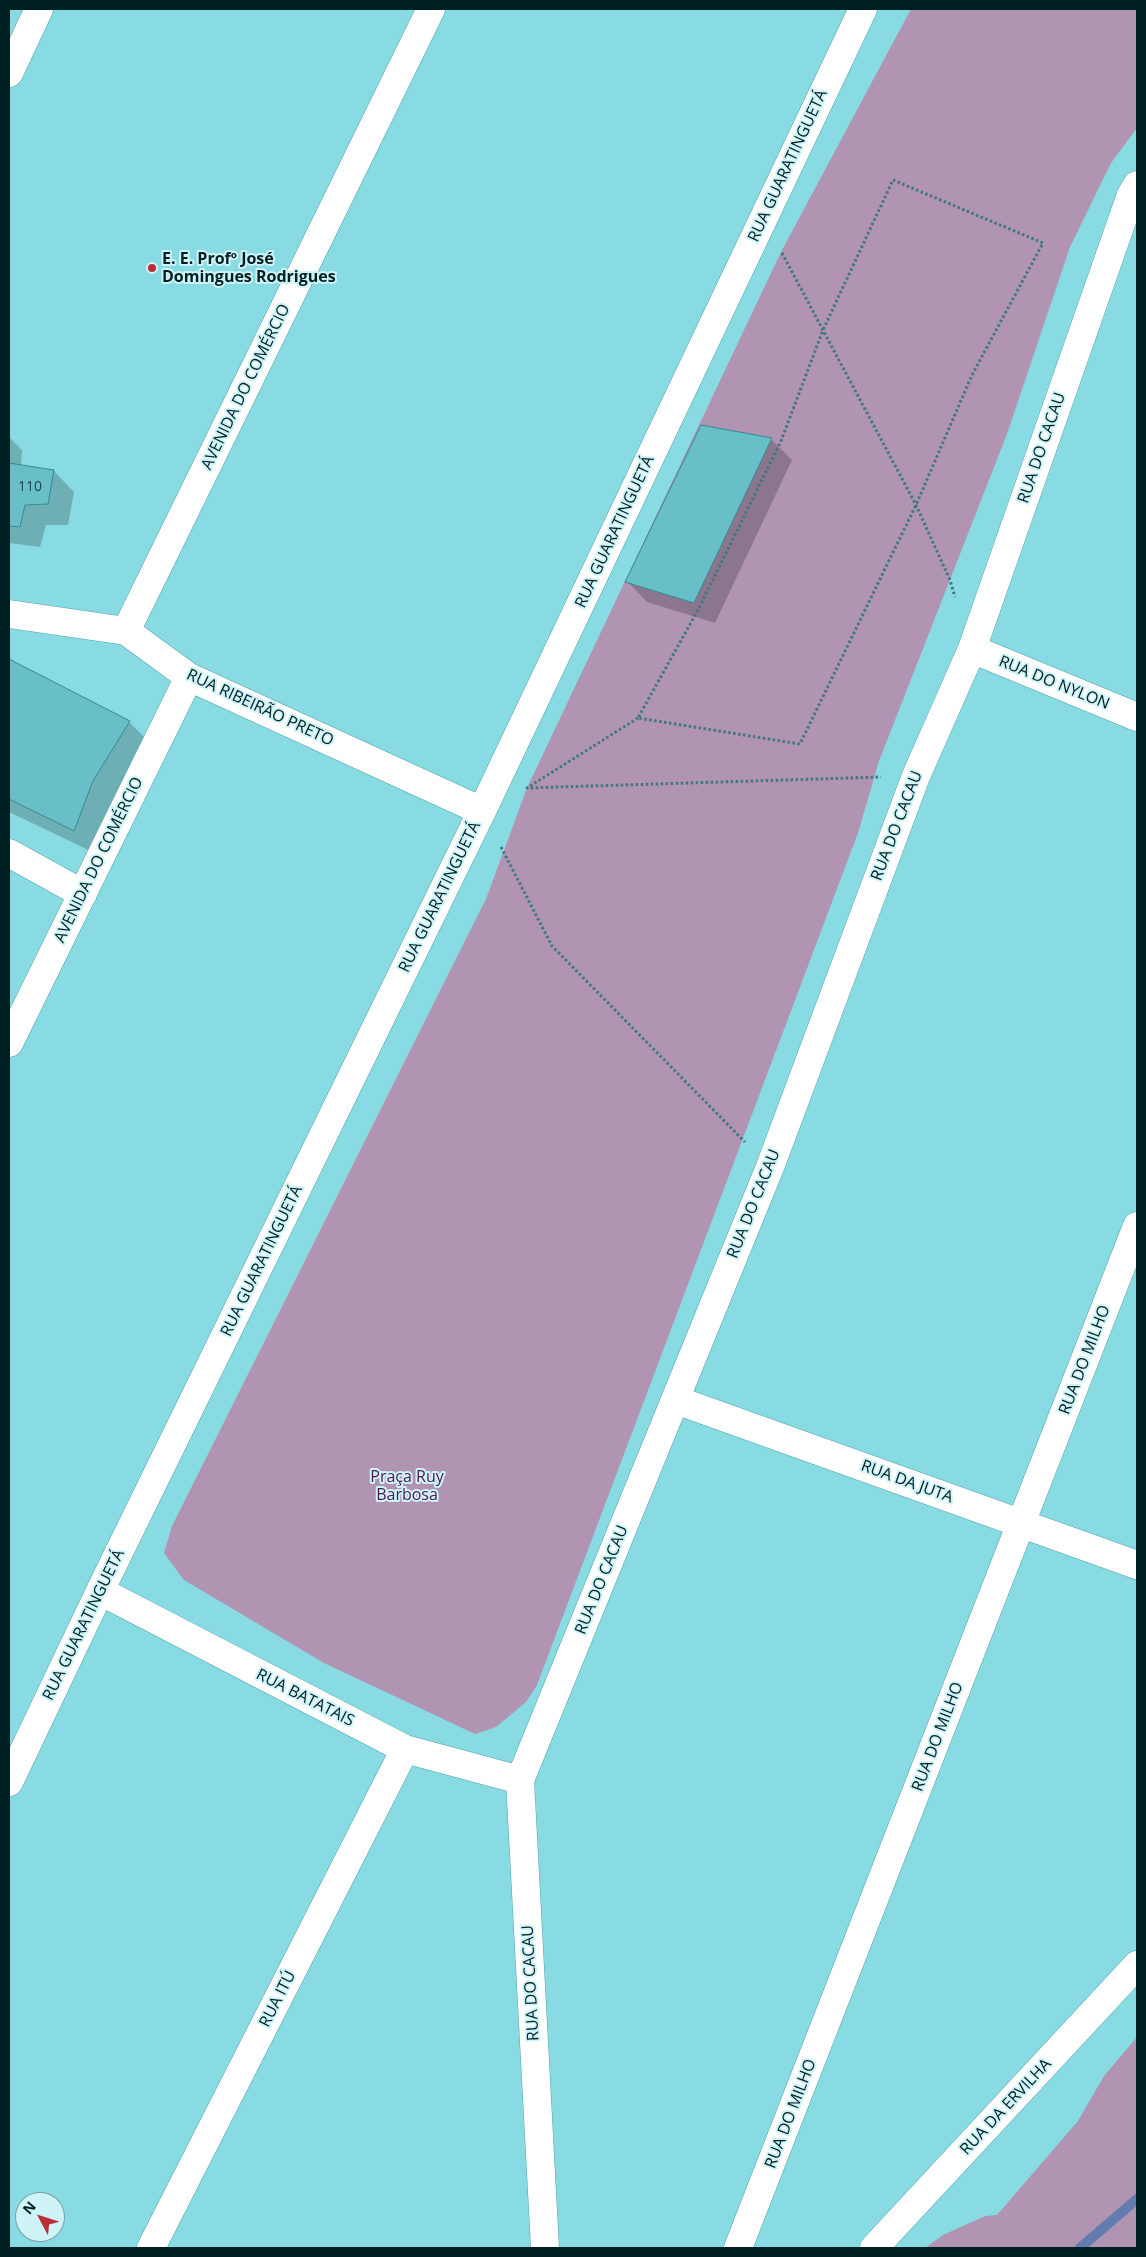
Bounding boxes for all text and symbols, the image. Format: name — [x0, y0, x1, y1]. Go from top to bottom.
street label: RUA GUARATINGUETÁ — [744, 87, 832, 245]
place label: E. E. Profº José Domingues Rodrigues — [162, 249, 336, 287]
marker: E. E. Profº José Domingues Rodrigues — [146, 262, 158, 274]
street label: AVENIDA DO COMÉRCIO — [198, 301, 294, 473]
street label: RUA DO CACAU — [1014, 390, 1070, 506]
street label: RUA GUARATINGUETÁ — [571, 453, 659, 611]
house number: 110 — [18, 479, 42, 495]
street label: RUA DO NYLON — [996, 652, 1112, 714]
street label: RUA RIBEIRÃO PRETO — [183, 665, 337, 751]
street label: RUA DO CACAU — [867, 768, 927, 884]
street label: AVENIDA DO COMÉRCIO — [51, 774, 147, 946]
street label: RUA GUARATINGUETÁ — [395, 818, 485, 976]
street label: RUA DO CACAU — [723, 1147, 785, 1261]
street label: RUA GUARATINGUETÁ — [217, 1182, 307, 1340]
street label: RUA DO MILHO — [1055, 1303, 1115, 1417]
street label: RUA DA JUTA — [858, 1456, 956, 1508]
park label: Praça Ruy Barbosa — [370, 1467, 444, 1505]
street label: RUA DO CACAU — [571, 1523, 633, 1637]
street label: RUA GUARATINGUETÁ — [39, 1546, 129, 1704]
street label: RUA BATATAIS — [253, 1665, 357, 1731]
street label: RUA DO MILHO — [908, 1680, 968, 1794]
street label: RUA DO CACAU — [518, 1925, 544, 2041]
street label: RUA ITÚ — [256, 1968, 300, 2030]
street label: RUA DA ERVILHA — [956, 2055, 1056, 2159]
street label: RUA DO MILHO — [761, 2057, 821, 2171]
north arrow — [15, 2192, 65, 2242]
text: N — [18, 2197, 40, 2218]

